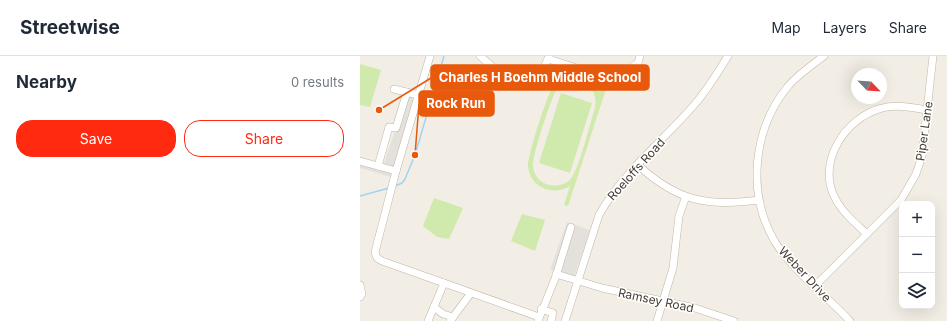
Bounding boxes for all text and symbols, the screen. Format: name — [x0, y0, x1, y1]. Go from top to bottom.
text: Streetwise — [20, 16, 120, 39]
text: Map — [772, 19, 801, 36]
text: Layers — [823, 19, 867, 36]
text: Share — [889, 19, 927, 36]
callout: Charles H Boehm Middle School — [431, 65, 649, 90]
north arrow — [851, 68, 887, 104]
text: Charles H Boehm Middle School — [439, 69, 641, 85]
text: Nearby — [16, 72, 77, 92]
text: 0 results — [291, 74, 344, 90]
callout: Rock Run — [419, 91, 494, 116]
text: Rock Run — [426, 95, 486, 111]
street label: Piper Lane — [912, 100, 936, 162]
button: Save — [16, 120, 176, 157]
button: Share — [184, 120, 344, 157]
street label: Roeloffs Road — [604, 135, 668, 203]
map controls — [899, 201, 935, 309]
button: + — [899, 201, 935, 237]
button: − — [899, 237, 935, 273]
street label: Weber Drive — [776, 243, 834, 305]
button: layers — [899, 273, 935, 309]
street label: Ramsey Road — [617, 285, 695, 315]

